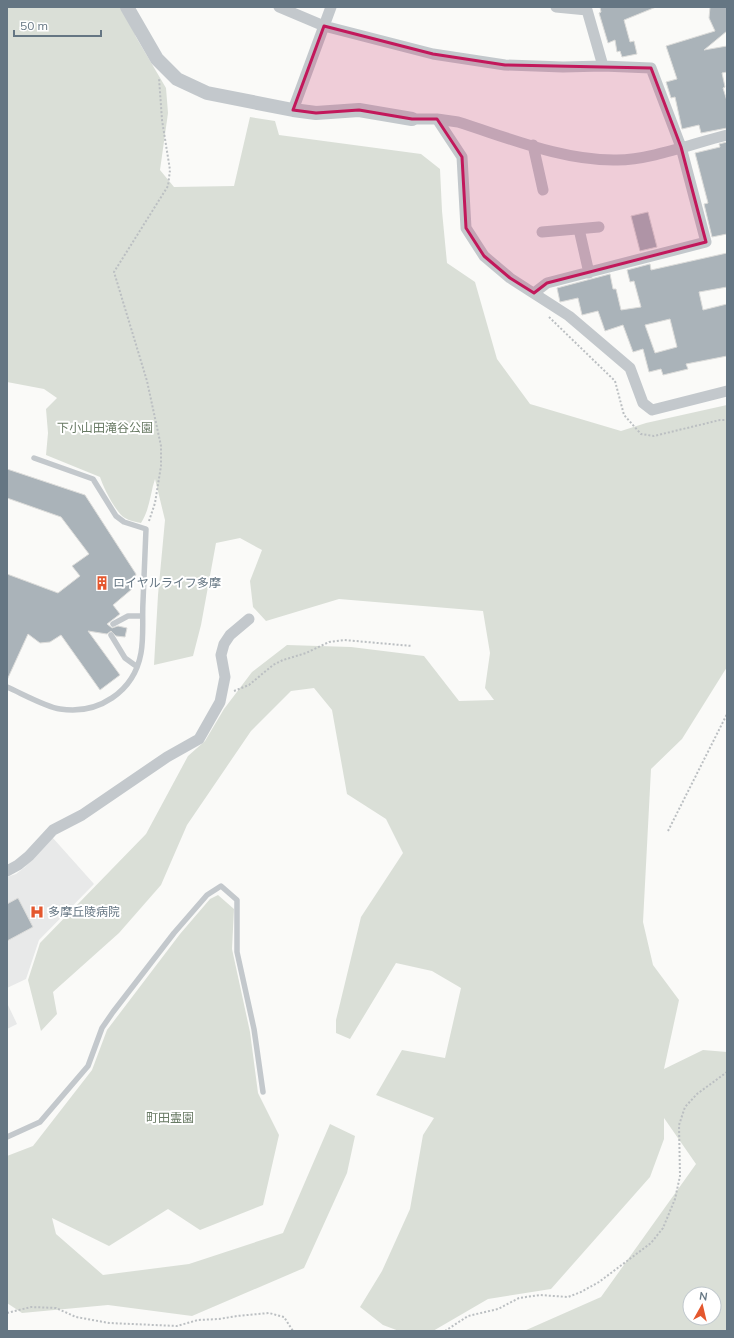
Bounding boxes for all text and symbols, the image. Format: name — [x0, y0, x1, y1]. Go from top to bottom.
scale bar — [14, 12, 101, 38]
text: 50 m — [20, 18, 48, 33]
park label: 下小山田滝谷公園 — [57, 420, 153, 435]
building icon: ロイヤルライフ多摩 — [94, 575, 110, 591]
place label: ロイヤルライフ多摩 — [113, 575, 221, 590]
hospital icon: 多摩丘陵病院 — [29, 904, 45, 920]
place label: 多摩丘陵病院 — [48, 904, 120, 919]
park label: 町田霊園 — [146, 1110, 194, 1125]
north arrow — [682, 1286, 722, 1326]
text: N — [698, 1289, 708, 1304]

